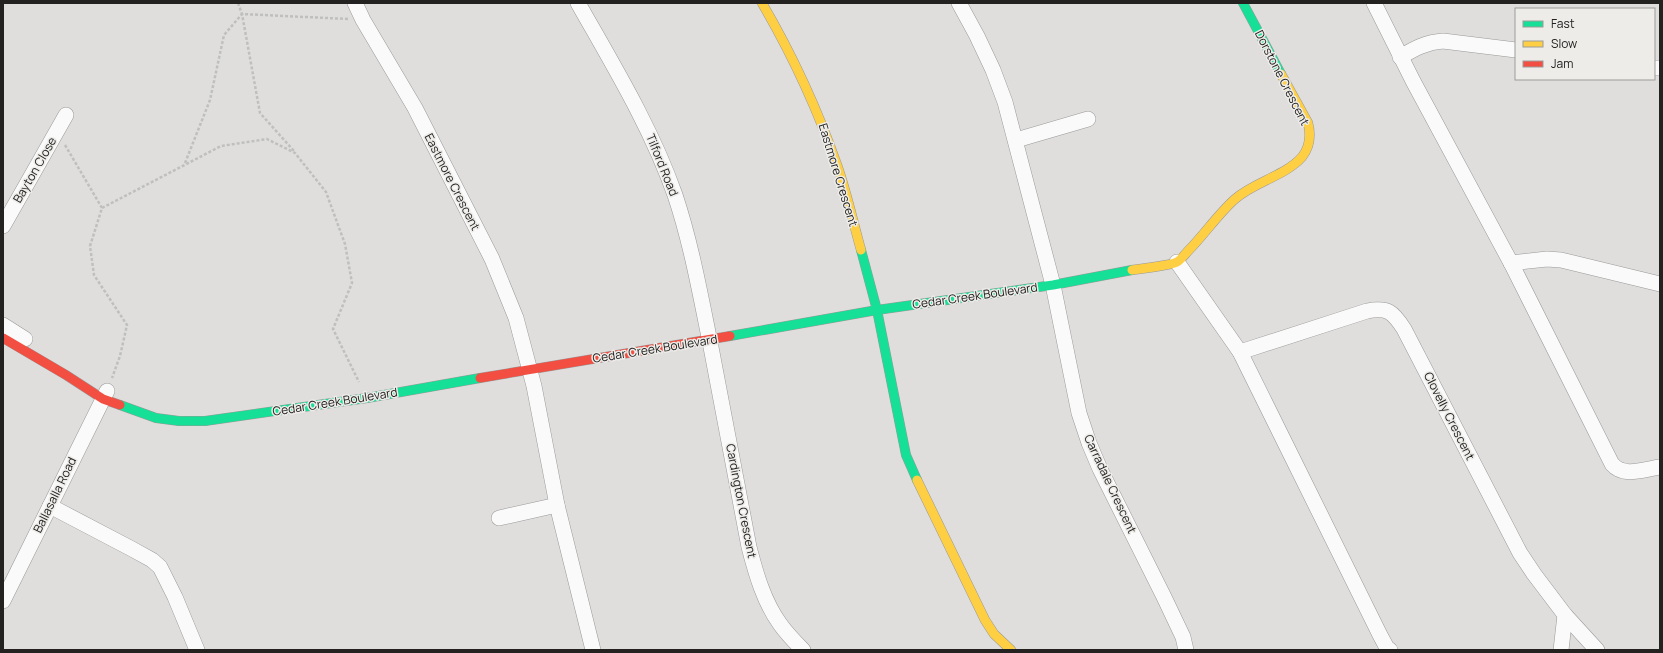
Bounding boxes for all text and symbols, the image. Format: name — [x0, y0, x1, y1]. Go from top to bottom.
legend — [1515, 8, 1655, 80]
text: Fast — [1551, 15, 1575, 32]
street label: Dorstone Crescent — [1251, 27, 1314, 129]
text: Slow — [1551, 35, 1577, 52]
text: Jam — [1551, 55, 1573, 72]
street label: Eastmore Crescent — [815, 121, 862, 229]
street label: Eastmore Crescent — [421, 130, 484, 233]
street label: Tilford Road — [642, 131, 683, 199]
street label: Bayton Close — [9, 134, 60, 206]
street label: Cedar Creek Boulevard — [911, 278, 1039, 313]
street label: Cedar Creek Boulevard — [591, 330, 719, 367]
street label: Clovelly Crescent — [1420, 369, 1479, 463]
street label: Cedar Creek Boulevard — [271, 383, 399, 420]
street label: Carradale Crescent — [1080, 431, 1141, 536]
street label: Cardington Crescent — [722, 442, 761, 560]
street label: Ballasalla Road — [29, 454, 80, 536]

